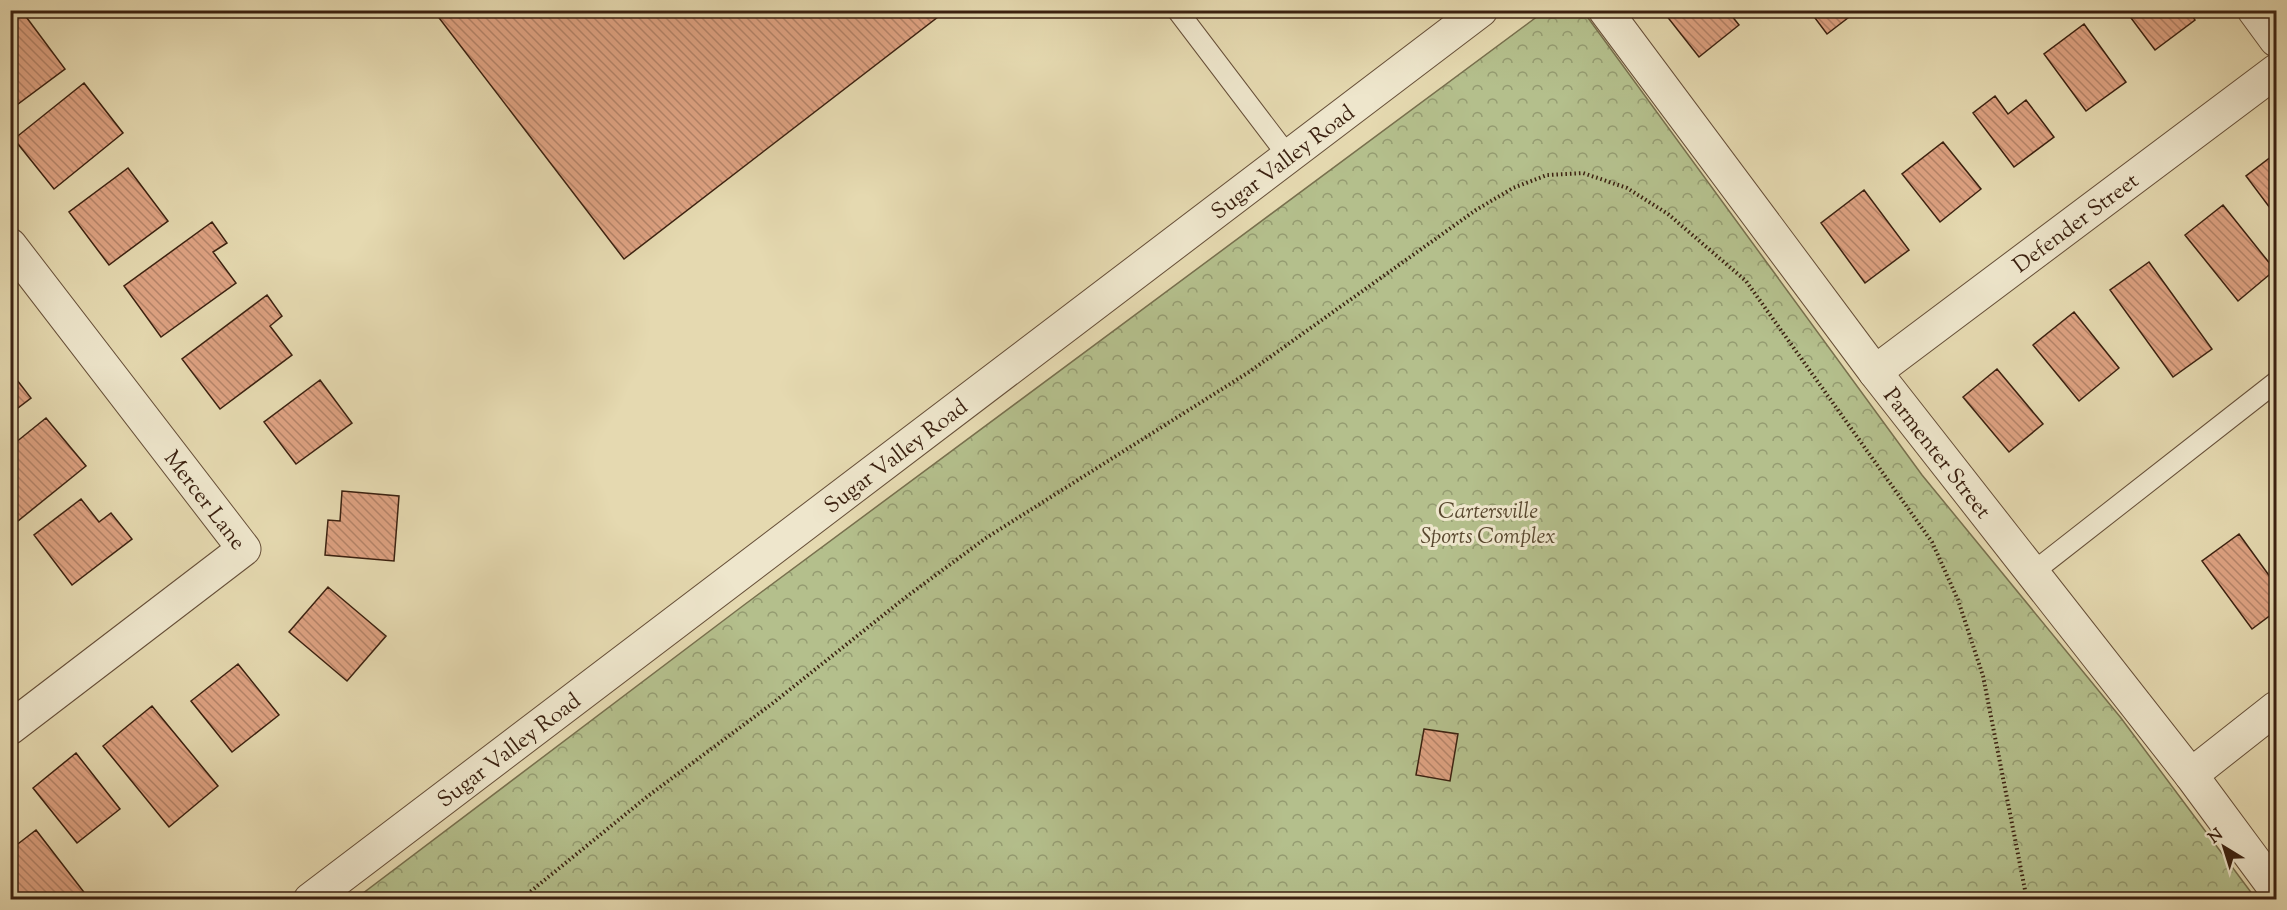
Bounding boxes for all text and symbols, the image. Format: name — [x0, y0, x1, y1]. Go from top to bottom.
street label: Sugar Valley Road — [1205, 98, 1363, 229]
street label: Defender Street — [2007, 166, 2147, 282]
street label: Parmenter Street — [1874, 382, 1998, 527]
street label: Sugar Valley Road — [818, 393, 976, 523]
street label: Mercer Lane — [155, 445, 252, 558]
park label: Cartersville Sports Complex — [1420, 497, 1556, 554]
street label: Sugar Valley Road — [431, 687, 589, 817]
north arrow — [2194, 817, 2254, 877]
text: N — [2204, 824, 2229, 850]

